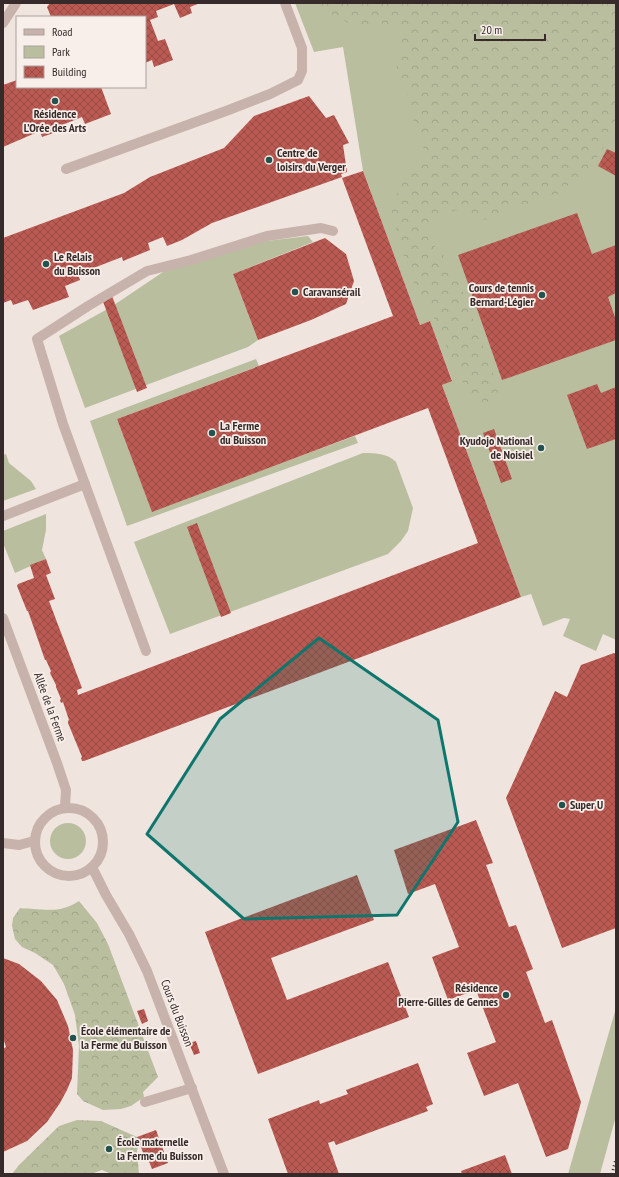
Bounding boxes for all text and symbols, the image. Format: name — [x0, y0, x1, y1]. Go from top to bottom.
legend — [16, 16, 146, 88]
scale bar — [475, 16, 545, 42]
text: 20 m — [481, 22, 502, 37]
text: Road — [52, 24, 72, 39]
text: Park — [52, 44, 70, 59]
text: Building — [52, 64, 87, 79]
marker: Résidence L’Orée des Arts — [50, 96, 60, 106]
place label: Résidence L’Orée des Arts — [24, 106, 86, 135]
place label: Centre de loisirs du Verger — [277, 145, 346, 174]
marker: Centre de loisirs du Verger — [264, 155, 274, 165]
place label: Le Relais du Buisson — [54, 249, 100, 278]
marker: Le Relais du Buisson — [41, 259, 51, 269]
place label: Cours de tennis Bernard-Légier — [469, 280, 534, 309]
place label: Caravansérail — [303, 284, 360, 299]
marker: Caravansérail — [290, 287, 300, 297]
marker: Cours de tennis Bernard-Légier — [537, 290, 547, 300]
place label: La Ferme du Buisson — [220, 418, 266, 447]
marker: La Ferme du Buisson — [207, 428, 217, 438]
place label: Kyudojo National de Noisiel — [460, 433, 533, 462]
marker: Kyudojo National de Noisiel — [536, 443, 546, 453]
street label: Allée de la Ferme — [31, 670, 70, 743]
place label: Super U — [570, 797, 603, 812]
marker: Super U — [557, 800, 567, 810]
street label: Cours du Buisson — [158, 977, 197, 1048]
place label: Résidence Pierre-Gilles de Gennes — [398, 980, 498, 1009]
marker: Résidence Pierre-Gilles de Gennes — [501, 990, 511, 1000]
place label: École élémentaire de la Ferme du Buisson — [81, 1023, 170, 1052]
marker: École élémentaire de la Ferme du Buisson — [68, 1033, 78, 1043]
place label: École maternelle la Ferme du Buisson — [117, 1134, 203, 1163]
marker: École maternelle la Ferme du Buisson — [104, 1144, 114, 1154]

